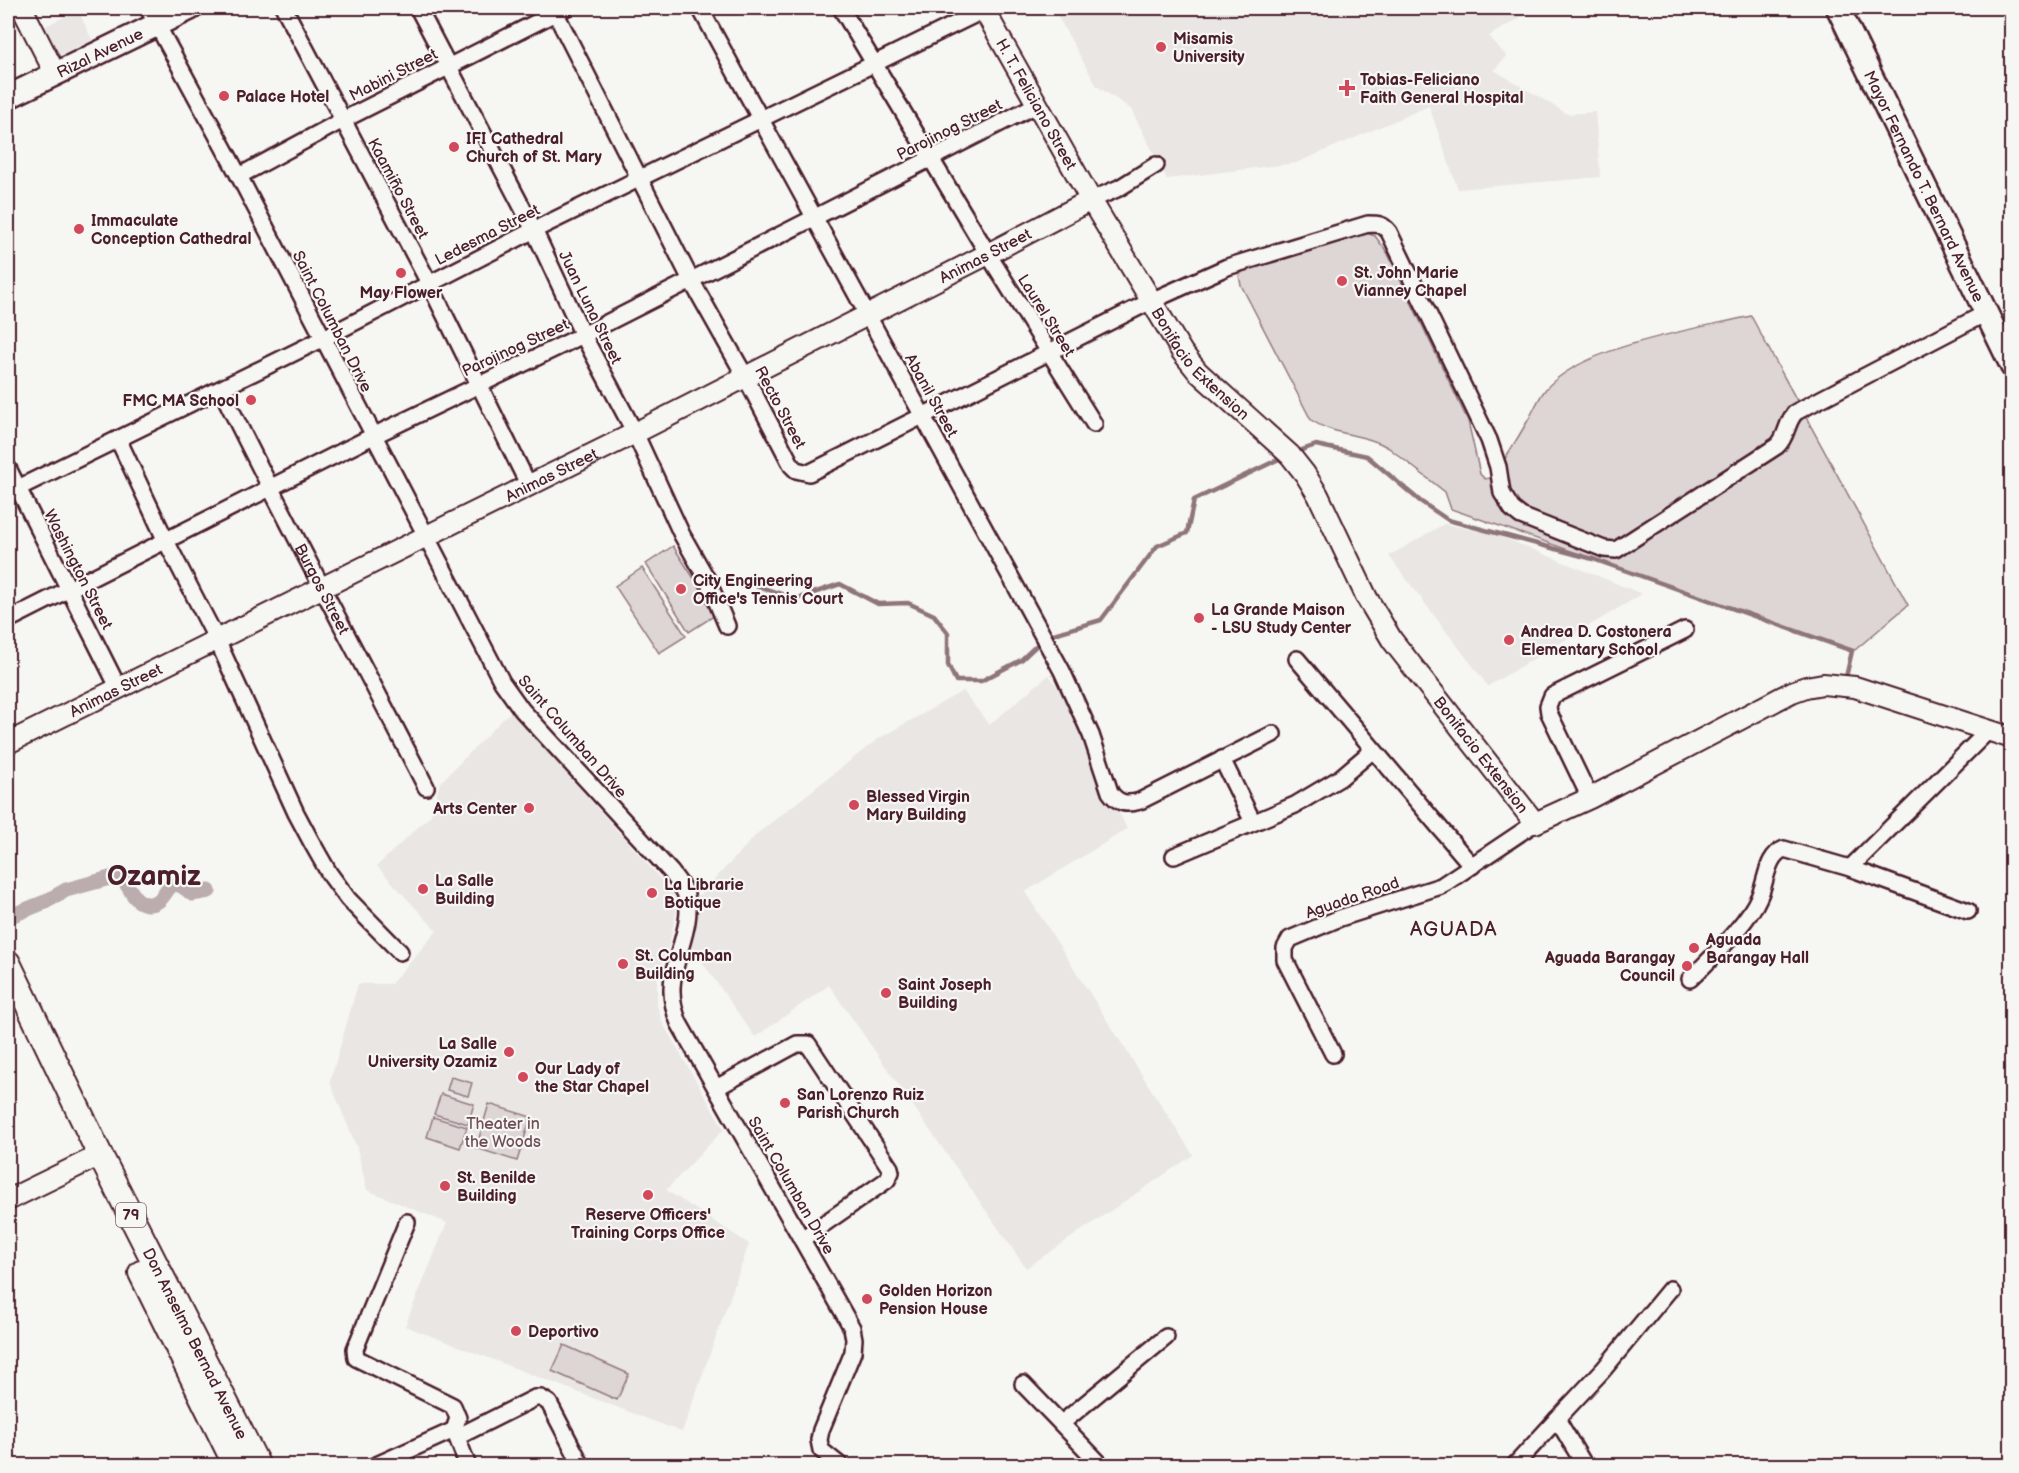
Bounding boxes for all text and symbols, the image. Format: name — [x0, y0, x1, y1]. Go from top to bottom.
street label: Rizal Avenue — [54, 25, 147, 83]
place label: Misamis University — [1173, 30, 1245, 67]
street label: H. T. Feliciano Street — [991, 36, 1080, 174]
marker: Misamis University — [1154, 40, 1168, 54]
street label: Mabini Street — [346, 45, 441, 106]
street label: Mayor Fernando T. Bernard Avenue — [1859, 68, 1988, 306]
place label: Tobias-Feliciano Faith General Hospital — [1360, 71, 1524, 108]
marker: Tobias-Feliciano Faith General Hospital — [1338, 79, 1356, 97]
place label: Palace Hotel — [236, 88, 329, 107]
marker: Palace Hotel — [217, 89, 231, 103]
street label: Parojinog Street — [894, 96, 1006, 165]
place label: IFI Cathedral Church of St. Mary — [466, 130, 603, 167]
street label: Kaamiño Street — [363, 135, 432, 242]
marker: IFI Cathedral Church of St. Mary — [447, 140, 461, 154]
street label: Ledesma Street — [432, 201, 543, 270]
place label: Immaculate Conception Cathedral — [91, 212, 252, 249]
marker: Immaculate Conception Cathedral — [72, 222, 86, 236]
street label: Animas Street — [937, 225, 1035, 288]
street label: Saint Columban Drive — [288, 248, 376, 396]
street label: Juan Luna Street — [554, 248, 625, 368]
place label: St. John Marie Vianney Chapel — [1354, 264, 1467, 301]
marker: May Flower — [394, 266, 408, 280]
street label: Laurel Street — [1013, 271, 1079, 360]
marker: St. John Marie Vianney Chapel — [1335, 274, 1349, 288]
place label: May Flower — [360, 284, 443, 303]
street label: Bonifacio Extension — [1146, 304, 1253, 425]
street label: Parojinog Street — [459, 315, 572, 381]
street label: Abanil Street — [900, 351, 961, 441]
street label: Recto Street — [750, 363, 809, 452]
place label: FMC MA School — [123, 392, 239, 411]
marker: FMC MA School — [244, 393, 258, 407]
street label: Animas Street — [503, 445, 601, 507]
street label: Washington Street — [39, 507, 116, 633]
street label: Burgos Street — [290, 541, 353, 638]
place label: City Engineering Office's Tennis Court — [693, 572, 844, 609]
marker: City Engineering Office's Tennis Court — [674, 582, 688, 596]
place label: La Grande Maison - LSU Study Center — [1211, 601, 1352, 638]
marker: La Grande Maison - LSU Study Center — [1192, 611, 1206, 625]
place label: Andrea D. Costonera Elementary School — [1520, 623, 1672, 660]
marker: Andrea D. Costonera Elementary School — [1502, 633, 1516, 647]
street label: Animas Street — [67, 660, 166, 722]
street label: Saint Columban Drive — [513, 672, 631, 802]
street label: Bonifacio Extension — [1429, 693, 1532, 817]
place label: Blessed Virgin Mary Building — [866, 788, 970, 825]
marker: Blessed Virgin Mary Building — [847, 798, 861, 812]
place label: Arts Center — [432, 800, 518, 819]
marker: Arts Center — [522, 801, 536, 815]
district label: Ozamiz — [107, 860, 201, 893]
place label: La Salle Building — [435, 872, 494, 909]
street label: Aguada Road — [1303, 874, 1402, 923]
place label: La Librarie Botique — [664, 876, 744, 913]
marker: La Salle Building — [416, 882, 430, 896]
marker: La Librarie Botique — [645, 886, 659, 900]
district label: AGUADA — [1410, 918, 1498, 942]
place label: Aguada Barangay Hall — [1705, 931, 1809, 968]
marker: Aguada Barangay Hall — [1687, 941, 1701, 955]
place label: St. Columban Building — [635, 947, 732, 984]
place label: Aguada Barangay Council — [1544, 949, 1676, 986]
marker: St. Columban Building — [616, 957, 630, 971]
marker: Aguada Barangay Council — [1680, 959, 1694, 973]
place label: Saint Joseph Building — [898, 976, 992, 1013]
marker: Saint Joseph Building — [879, 986, 893, 1000]
place label: La Salle University Ozamiz — [368, 1035, 497, 1072]
marker: La Salle University Ozamiz — [502, 1045, 516, 1059]
place label: Our Lady of the Star Chapel — [534, 1060, 649, 1097]
marker: Our Lady of the Star Chapel — [516, 1070, 530, 1084]
place label: San Lorenzo Ruiz Parish Church — [797, 1086, 924, 1123]
marker: San Lorenzo Ruiz Parish Church — [778, 1096, 792, 1110]
street label: Saint Columban Drive — [743, 1113, 838, 1259]
park label: Theater in the Woods — [465, 1115, 541, 1152]
place label: St. Benilde Building — [457, 1169, 536, 1206]
marker: St. Benilde Building — [438, 1179, 452, 1193]
marker: Reserve Officers' Training Corps Office — [641, 1188, 655, 1202]
road number: 79 — [116, 1203, 146, 1227]
place label: Reserve Officers' Training Corps Office — [571, 1206, 725, 1243]
street label: Don Anselmo Bernad Avenue — [138, 1245, 251, 1443]
place label: Golden Horizon Pension House — [879, 1282, 993, 1319]
marker: Golden Horizon Pension House — [860, 1292, 874, 1306]
place label: Deportivo — [528, 1323, 599, 1342]
marker: Deportivo — [509, 1324, 523, 1338]

